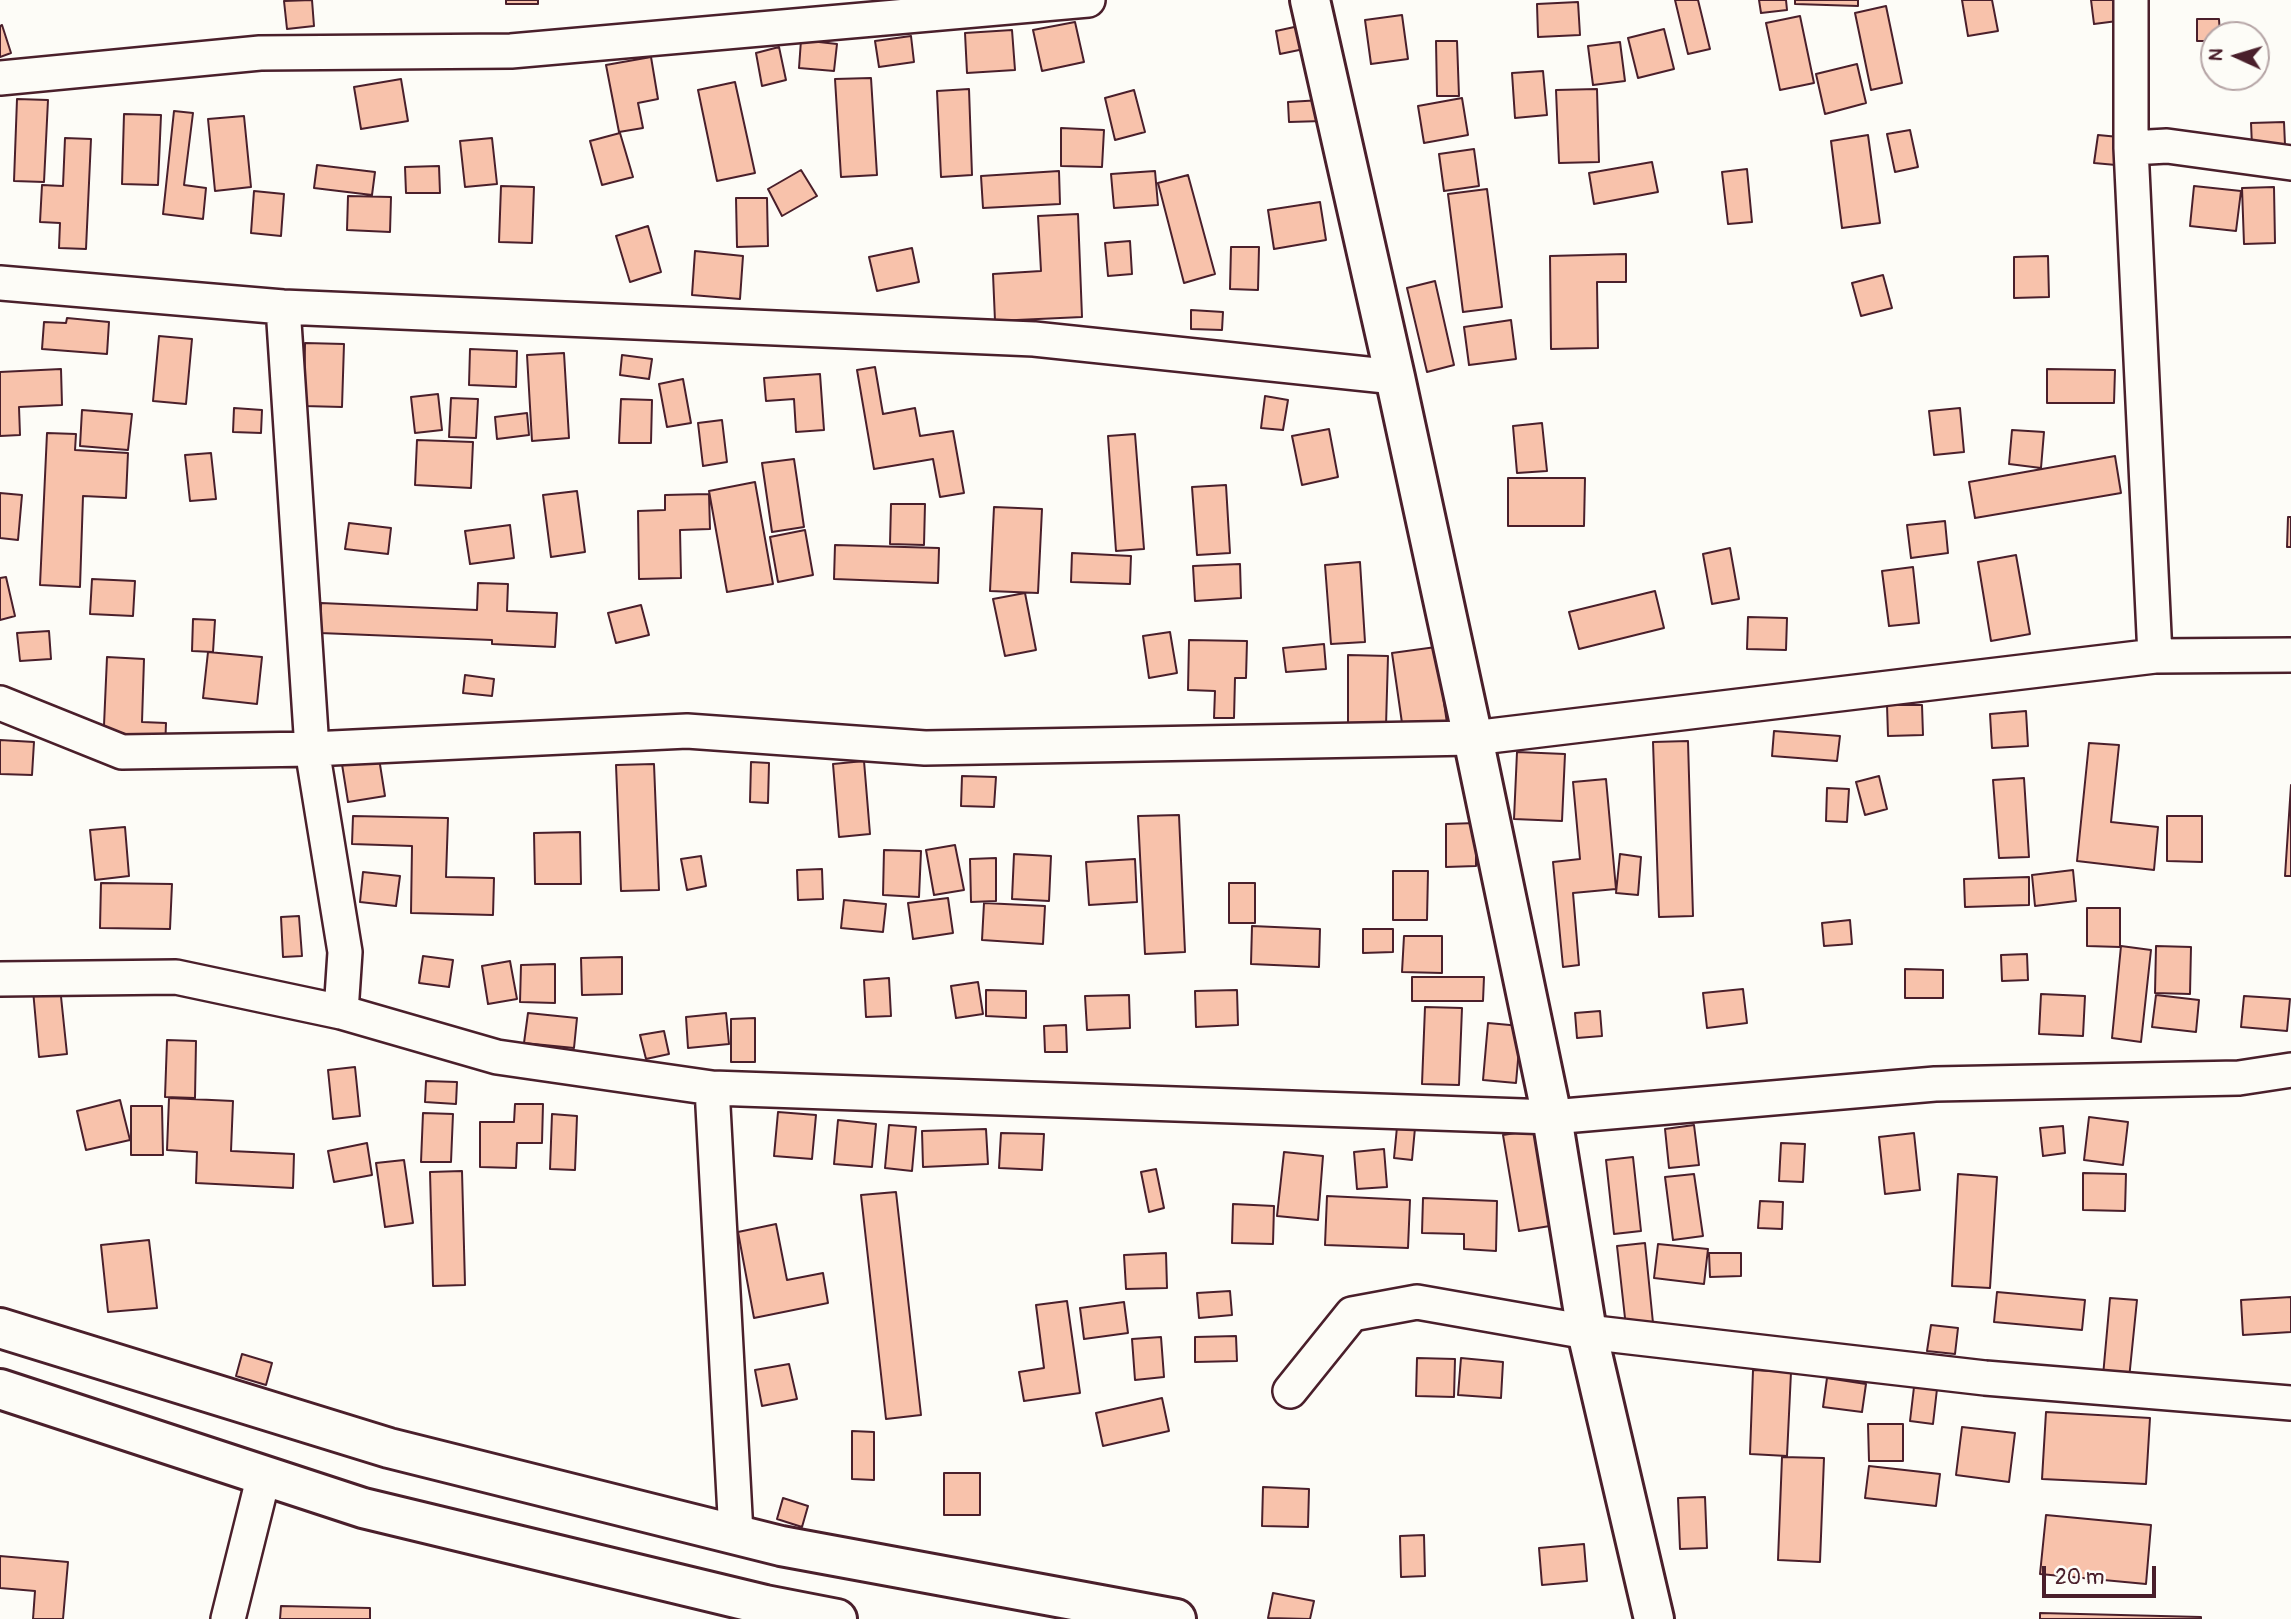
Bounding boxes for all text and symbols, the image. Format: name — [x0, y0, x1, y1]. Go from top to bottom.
north arrow — [2200, 21, 2270, 91]
text: N — [2204, 47, 2228, 62]
scale bar — [2046, 1552, 2160, 1596]
text: 20 m — [2055, 1564, 2104, 1591]

